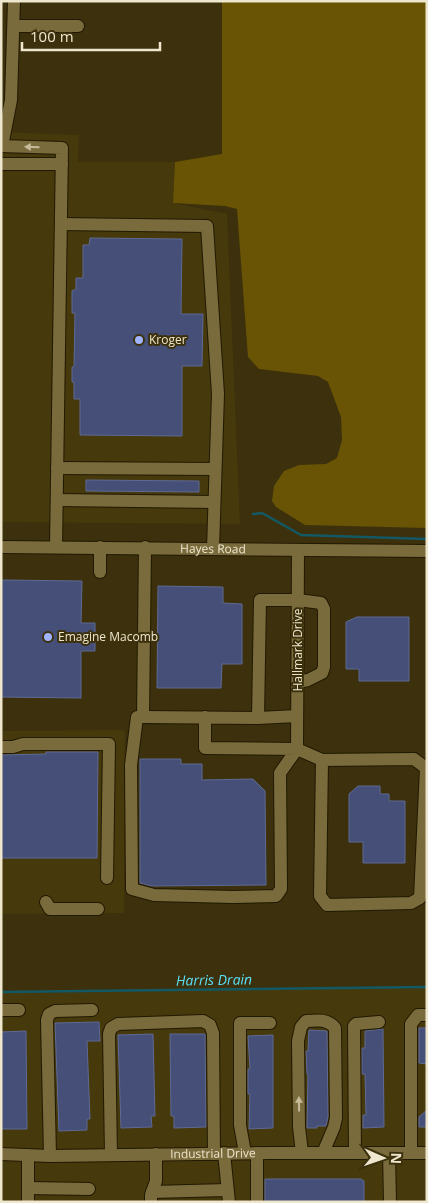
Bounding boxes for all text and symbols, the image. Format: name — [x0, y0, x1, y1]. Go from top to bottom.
scale bar — [22, 20, 160, 52]
text: 100 m — [30, 26, 74, 46]
one-way arrow — [24, 143, 40, 151]
place label: Kroger — [149, 331, 187, 348]
marker: Kroger — [133, 334, 145, 346]
street label: Hayes Road — [180, 540, 246, 557]
street label: Hallmark Drive — [289, 608, 306, 692]
place label: Emagine Macomb — [58, 628, 158, 645]
marker: Emagine Macomb — [42, 631, 54, 643]
water label: Harris Drain — [176, 969, 252, 990]
one-way arrow — [294, 1096, 302, 1112]
north arrow — [358, 1133, 408, 1183]
street label: Industrial Drive — [170, 1144, 256, 1162]
text: N — [387, 1152, 406, 1164]

